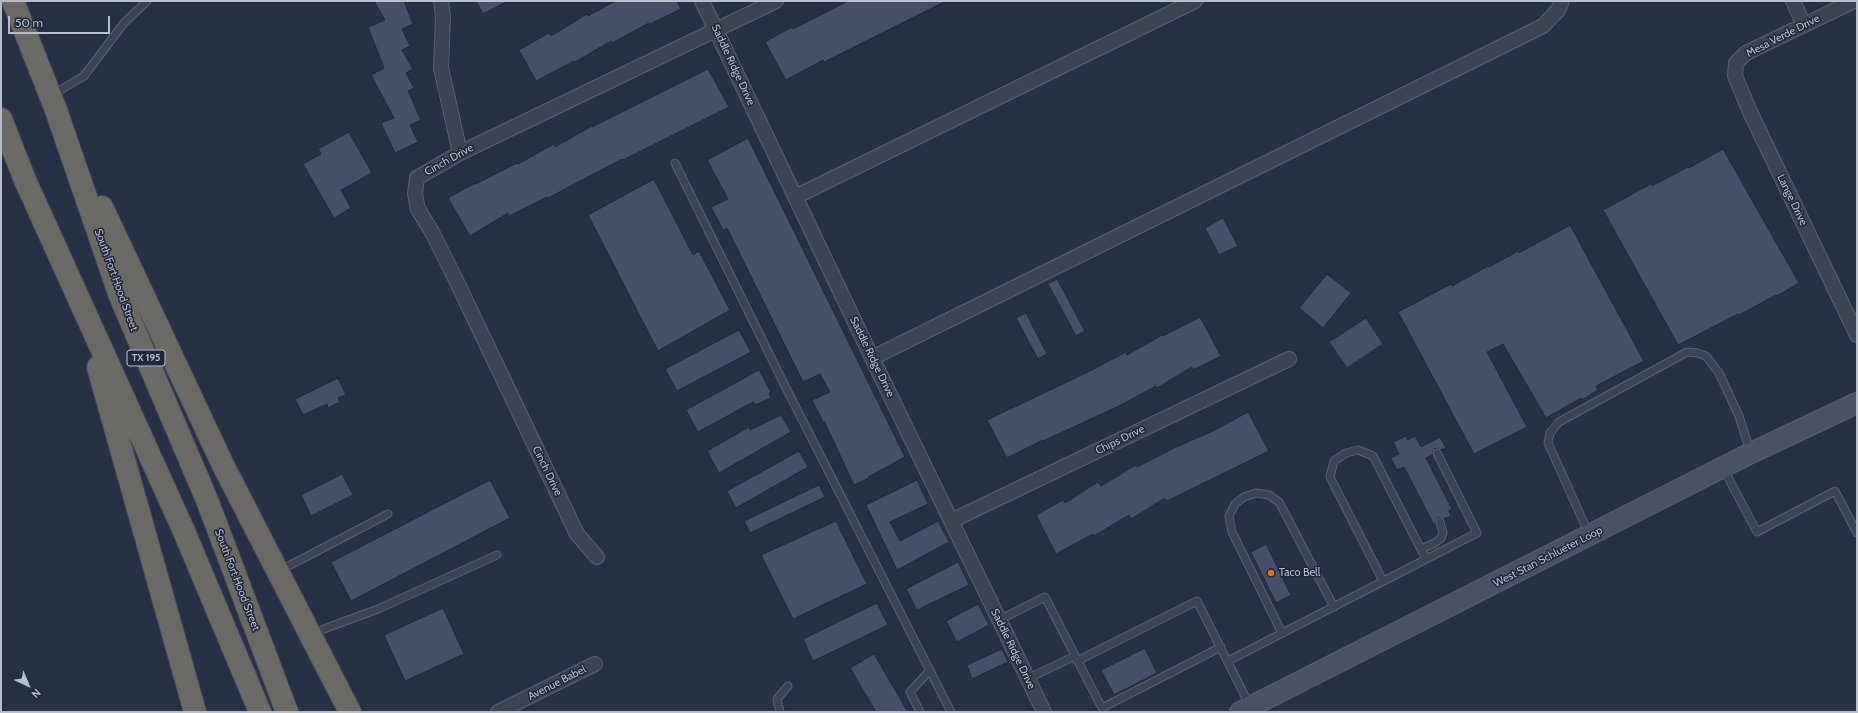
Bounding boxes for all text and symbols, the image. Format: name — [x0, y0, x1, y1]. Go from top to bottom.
scale bar — [10, 8, 112, 34]
street label: Mesa Verde Drive — [1744, 12, 1822, 60]
text: 50 m — [15, 15, 43, 30]
street label: Saddle Ridge Drive — [708, 22, 758, 108]
street label: Cinch Drive — [422, 141, 476, 179]
street label: Lange Drive — [1774, 172, 1810, 228]
street label: South Fort Hood Street — [91, 227, 141, 333]
street label: Saddle Ridge Drive — [847, 315, 897, 399]
road number: TX 195 — [127, 350, 165, 366]
street label: Chips Drive — [1093, 422, 1147, 458]
street label: Cinch Drive — [529, 444, 565, 498]
street label: West Stan Schlueter Loop — [1491, 524, 1605, 590]
street label: South Fort Hood Street — [212, 527, 262, 633]
place label: Taco Bell — [1279, 566, 1320, 580]
marker: Taco Bell — [1266, 568, 1276, 578]
street label: Saddle Ridge Drive — [988, 607, 1038, 691]
street label: Avenue Babel — [526, 663, 588, 703]
north arrow — [8, 665, 48, 705]
text: N — [29, 686, 44, 701]

